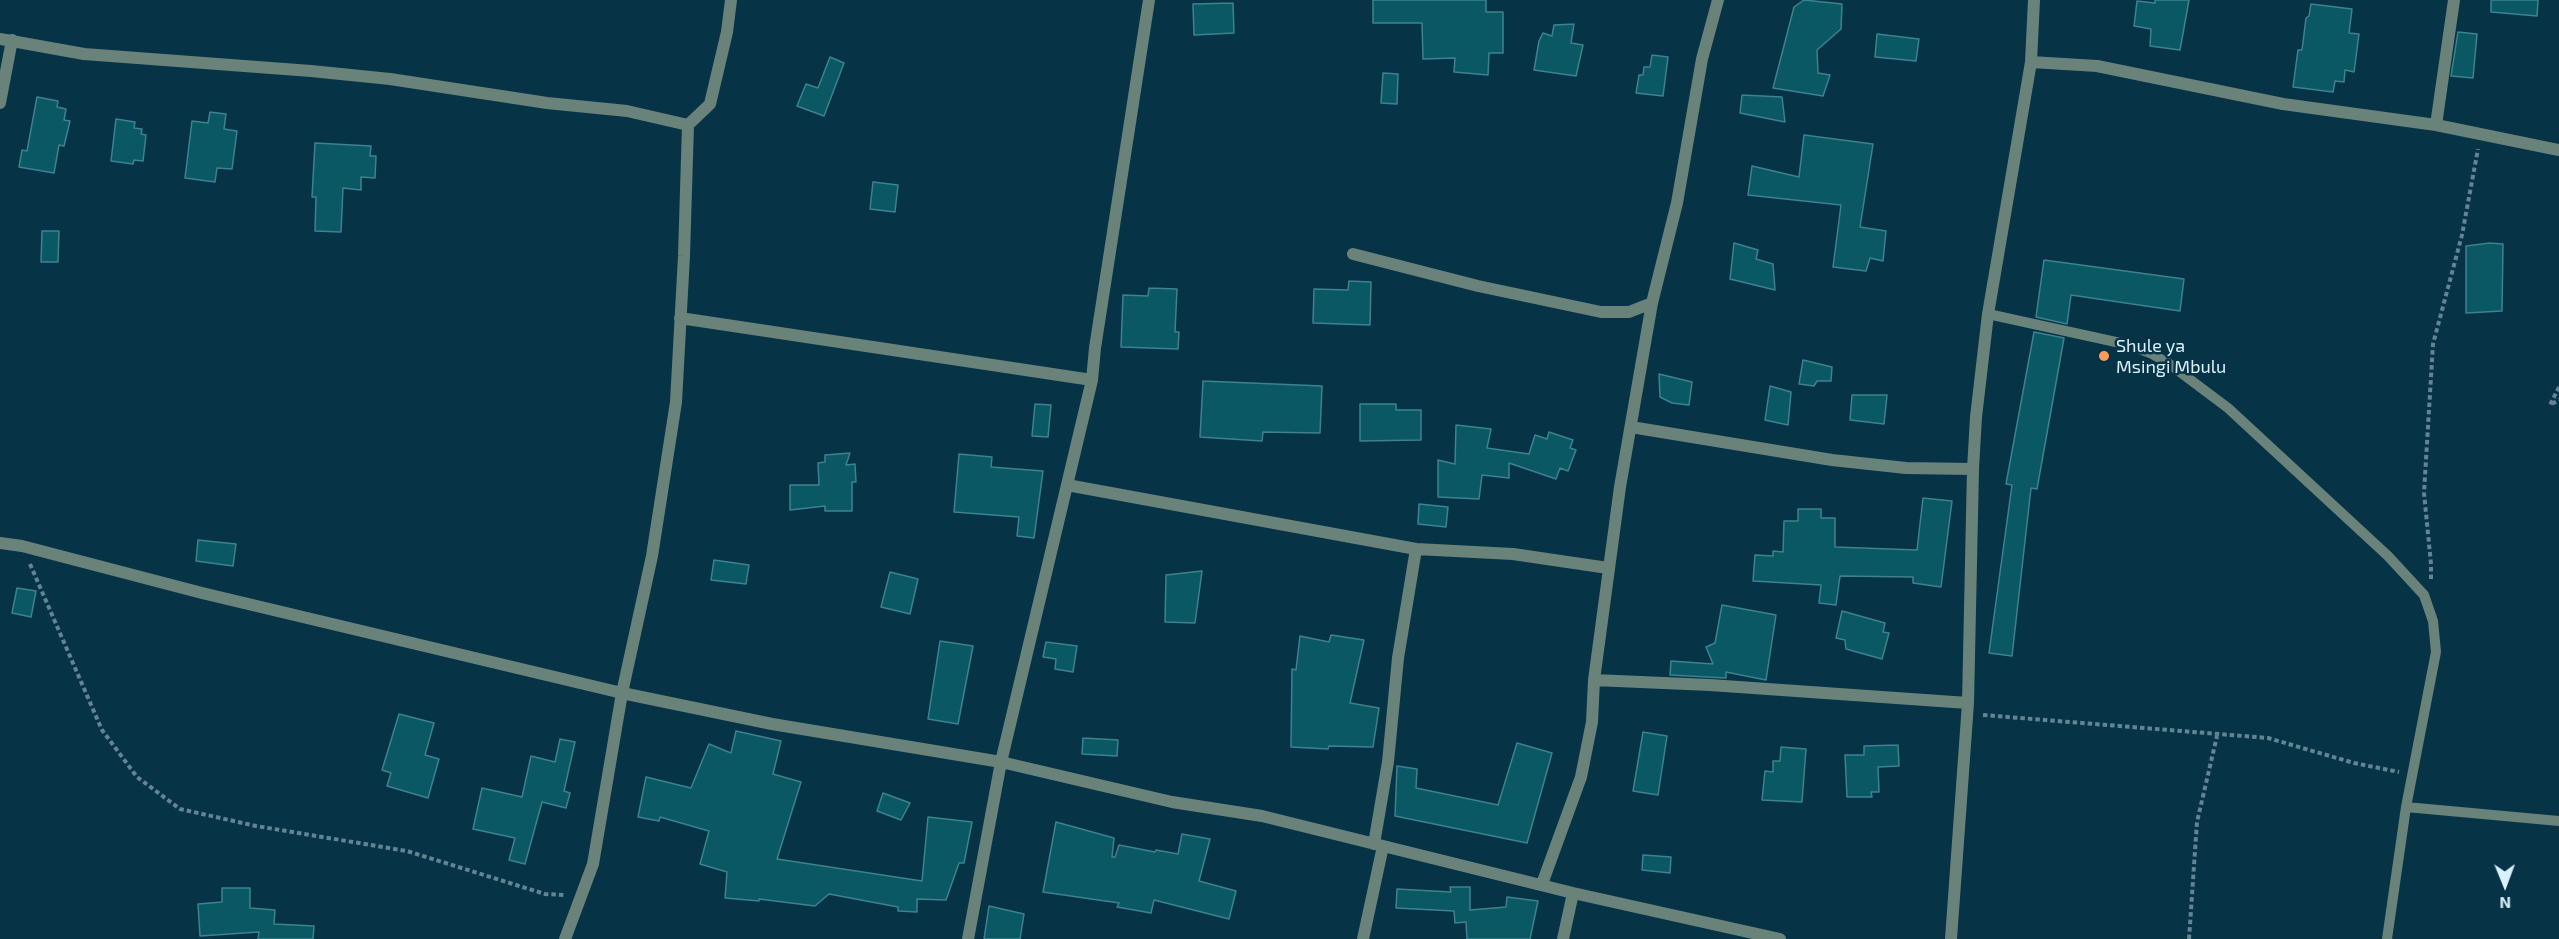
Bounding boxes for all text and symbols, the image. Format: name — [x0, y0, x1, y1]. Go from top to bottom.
place label: Shule ya Msingi Mbulu — [2116, 335, 2226, 378]
marker: Shule ya Msingi Mbulu — [2097, 349, 2111, 363]
north arrow — [2475, 855, 2535, 915]
text: N — [2499, 894, 2511, 913]

